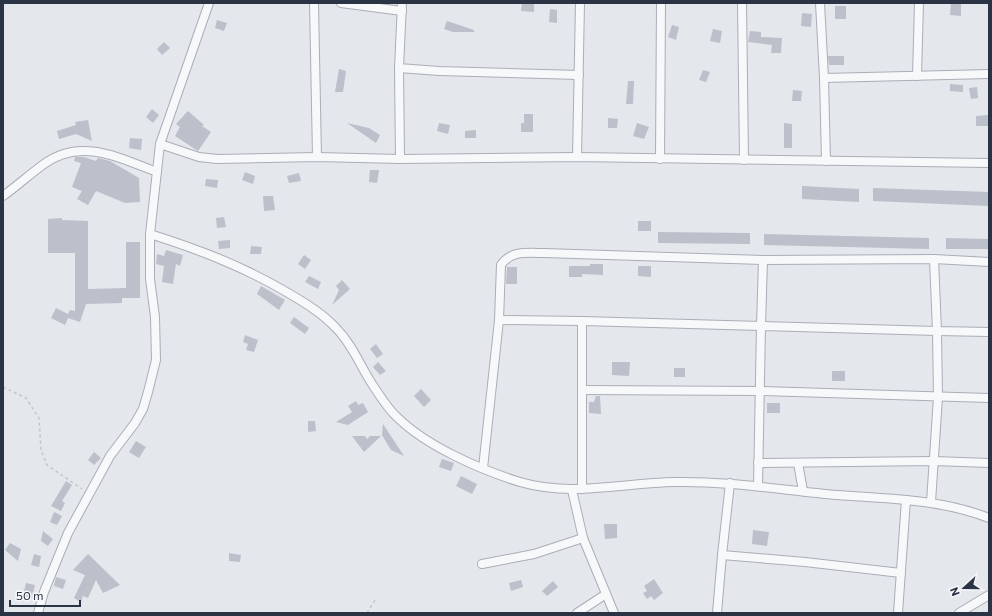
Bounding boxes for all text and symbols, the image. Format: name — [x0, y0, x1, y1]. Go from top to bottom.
north arrow — [944, 568, 984, 608]
scale bar — [10, 582, 80, 608]
text: N — [947, 586, 962, 598]
text: 50 m — [16, 588, 44, 602]

